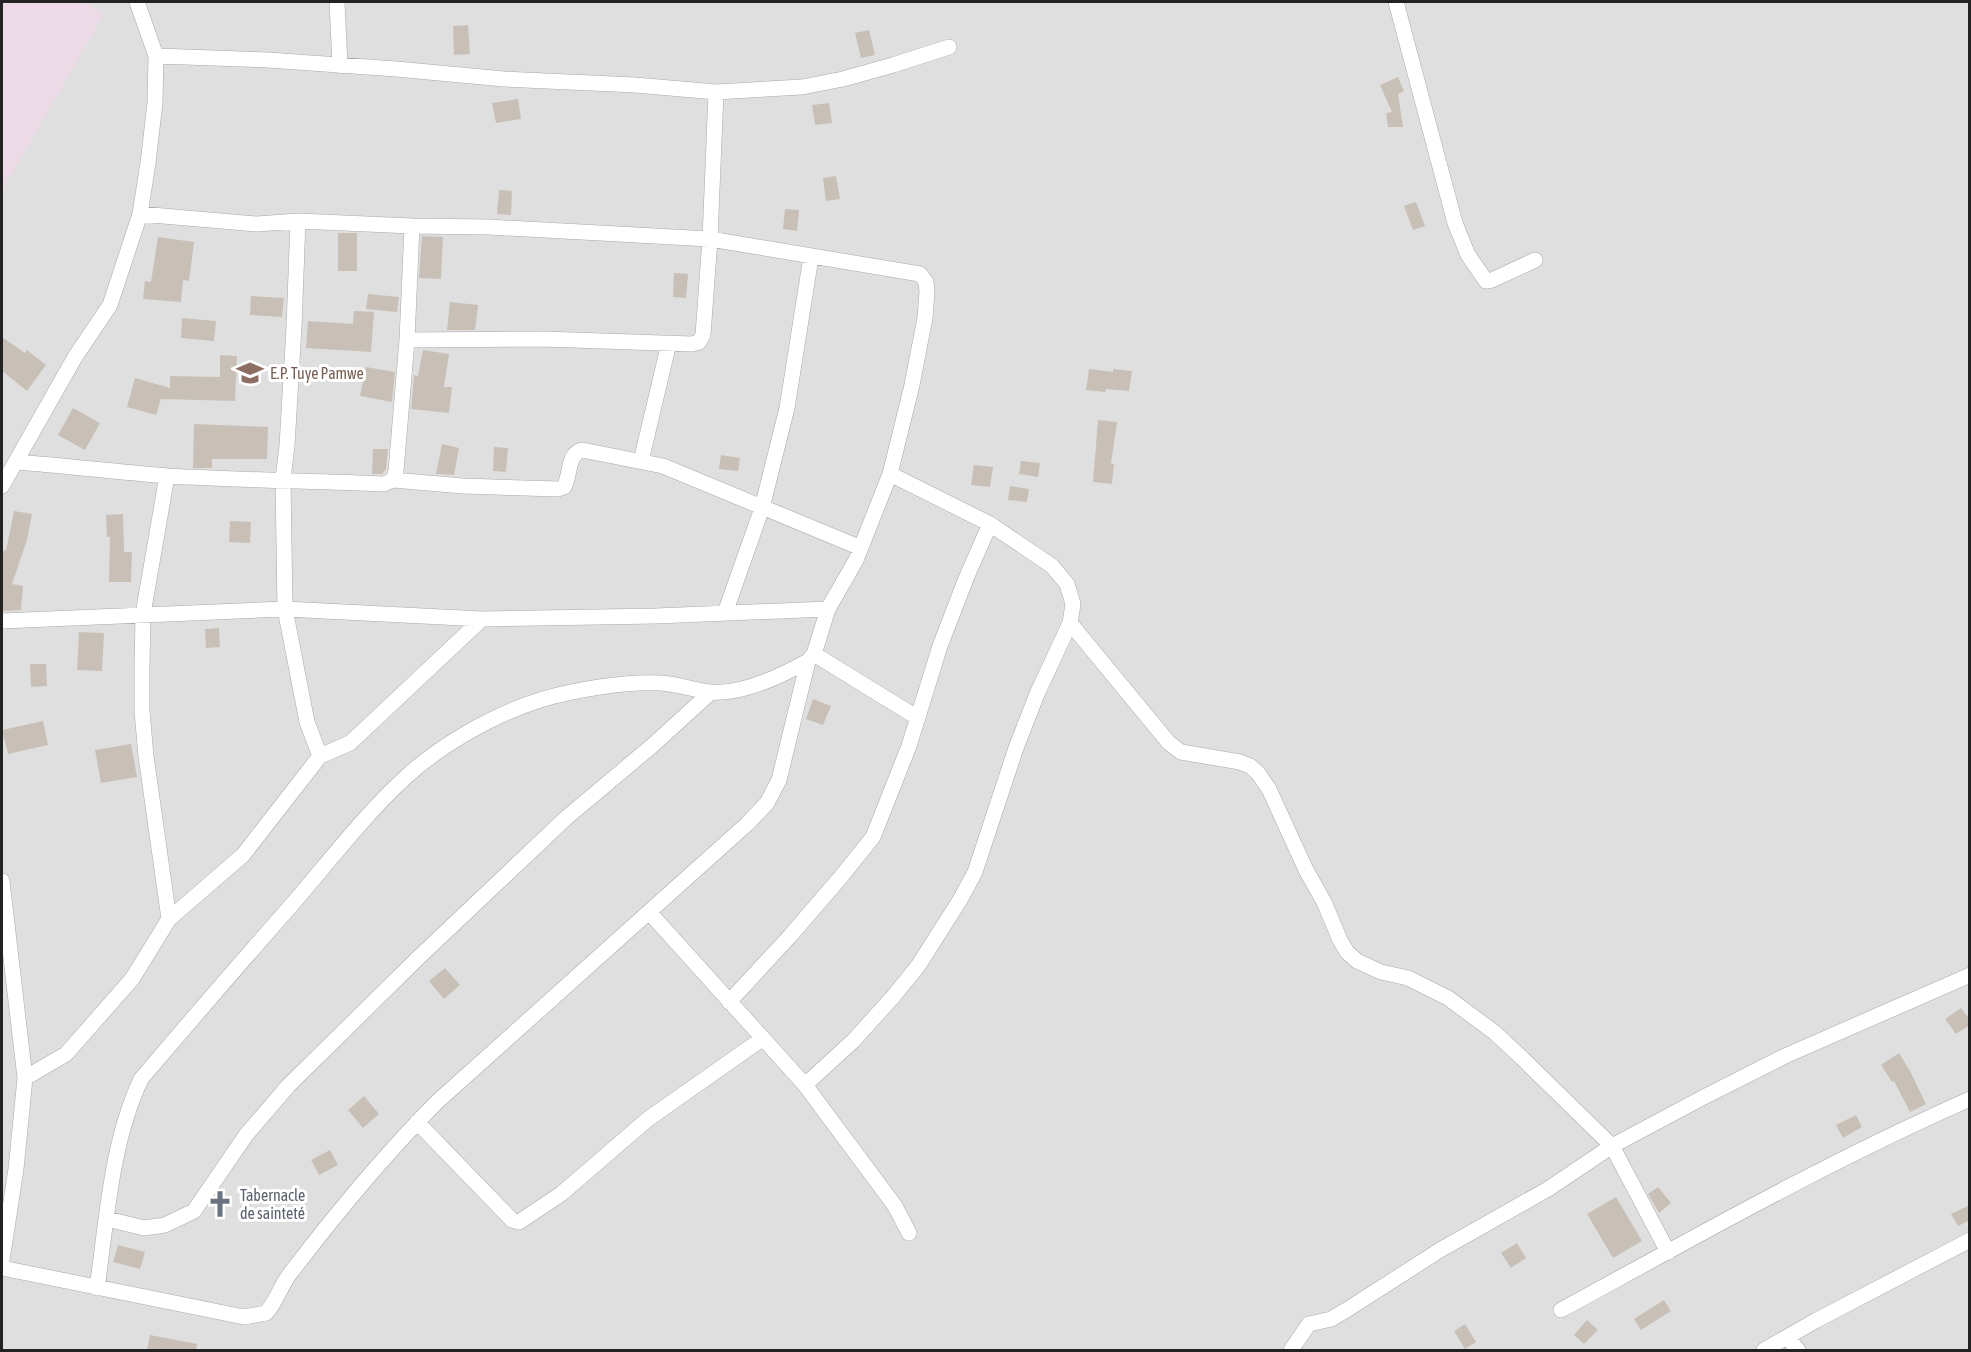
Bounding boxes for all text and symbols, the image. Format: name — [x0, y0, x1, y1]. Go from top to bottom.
school or university icon: E.P. Tuye Pamwe — [235, 358, 265, 388]
place label: E.P. Tuye Pamwe — [270, 364, 364, 383]
place label: Tabernacle de sainteté — [240, 1186, 305, 1222]
church icon: Tabernacle de sainteté — [205, 1189, 235, 1219]

